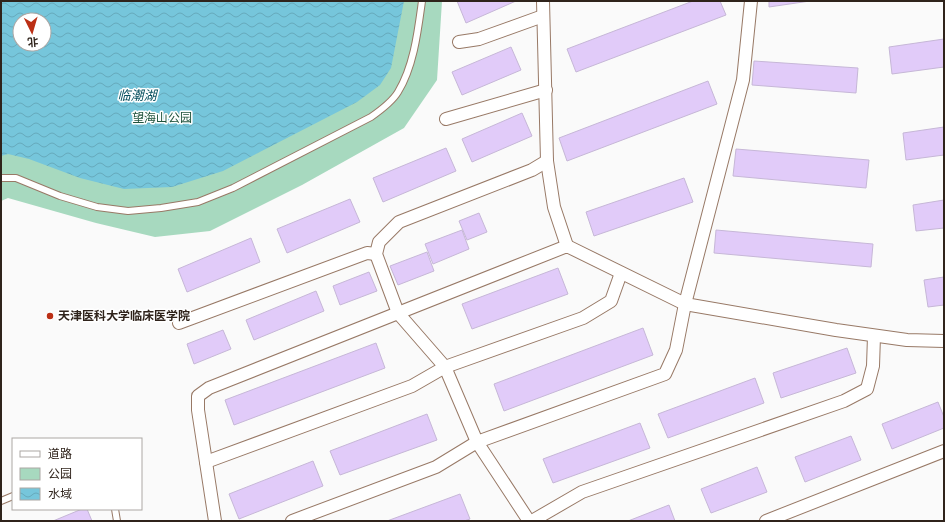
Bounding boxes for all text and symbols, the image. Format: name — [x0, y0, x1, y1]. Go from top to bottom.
north arrow — [12, 12, 52, 52]
text: 北 — [27, 35, 39, 48]
water label: 临潮湖 — [117, 88, 158, 103]
park label: 望海山公园 — [132, 111, 192, 125]
place label: 天津医科大学临床医学院 — [58, 309, 190, 323]
marker: 天津医科大学临床医学院 — [45, 311, 55, 321]
legend — [12, 438, 142, 510]
text: 道路 — [48, 447, 72, 461]
text: 公园 — [48, 467, 72, 481]
text: 水域 — [48, 487, 72, 501]

